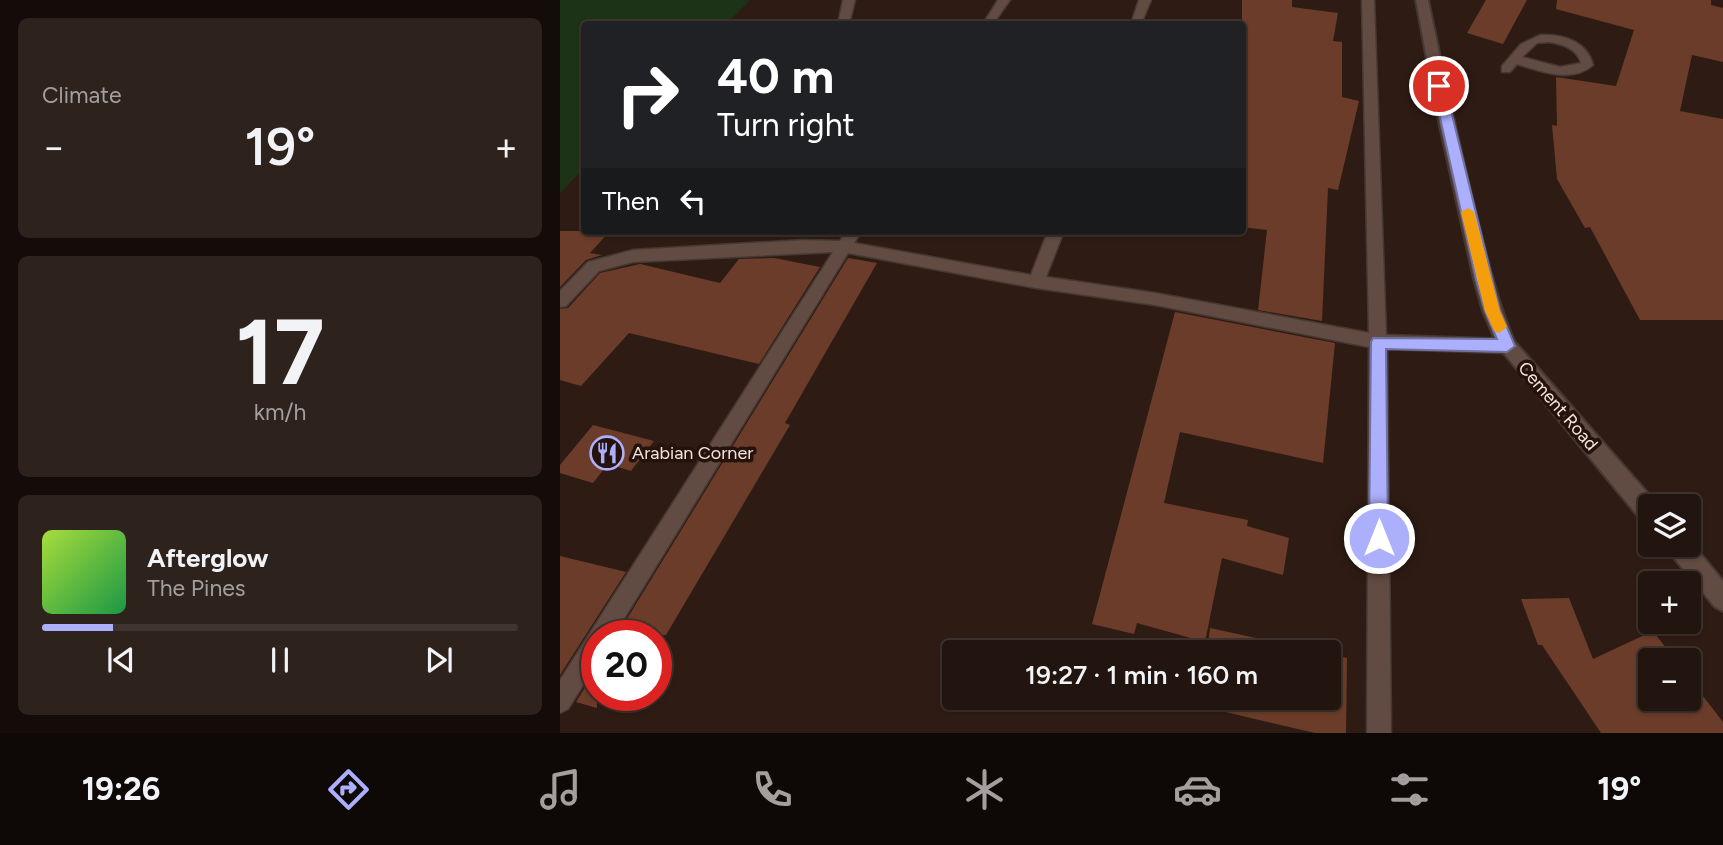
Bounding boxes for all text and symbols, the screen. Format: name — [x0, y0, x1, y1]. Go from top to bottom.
text: 40 m — [717, 46, 834, 105]
icon: right — [602, 49, 693, 140]
pin — [1409, 56, 1469, 116]
icon: arrive — [1420, 67, 1458, 105]
text: Climate — [42, 81, 121, 109]
text: Turn right — [717, 106, 855, 144]
text: 19° — [244, 116, 316, 178]
text: − — [42, 124, 66, 170]
text: + — [494, 124, 518, 170]
icon: left — [674, 182, 712, 220]
text: Then — [602, 185, 660, 217]
text: 17 — [236, 298, 325, 407]
street label: Cement Road — [1513, 357, 1603, 455]
text: km/h — [254, 398, 306, 426]
restaurant icon: Arabian Corner — [588, 434, 626, 472]
place label: Arabian Corner — [632, 442, 753, 464]
map controls — [1638, 494, 1701, 711]
button: layers — [1638, 494, 1701, 557]
position arrow — [1342, 501, 1416, 575]
text: Afterglow — [147, 542, 269, 574]
button: + — [1638, 571, 1701, 634]
text: The Pines — [147, 574, 246, 602]
speed limit sign: 20 — [581, 620, 672, 711]
icon: previous — [102, 641, 140, 679]
icon: pause — [261, 641, 299, 679]
icon: next — [420, 641, 458, 679]
button: − — [1638, 648, 1701, 711]
text: 19:27 · 1 min · 160 m — [1025, 659, 1258, 691]
icon: directions — [324, 765, 373, 814]
icon: music — [536, 765, 585, 814]
icon: phone — [748, 765, 797, 814]
icon: climate — [960, 765, 1009, 814]
icon: car — [1173, 765, 1222, 814]
icon: filters — [1385, 765, 1434, 814]
text: 19:26 — [82, 770, 160, 808]
text: 19° — [1597, 770, 1641, 808]

